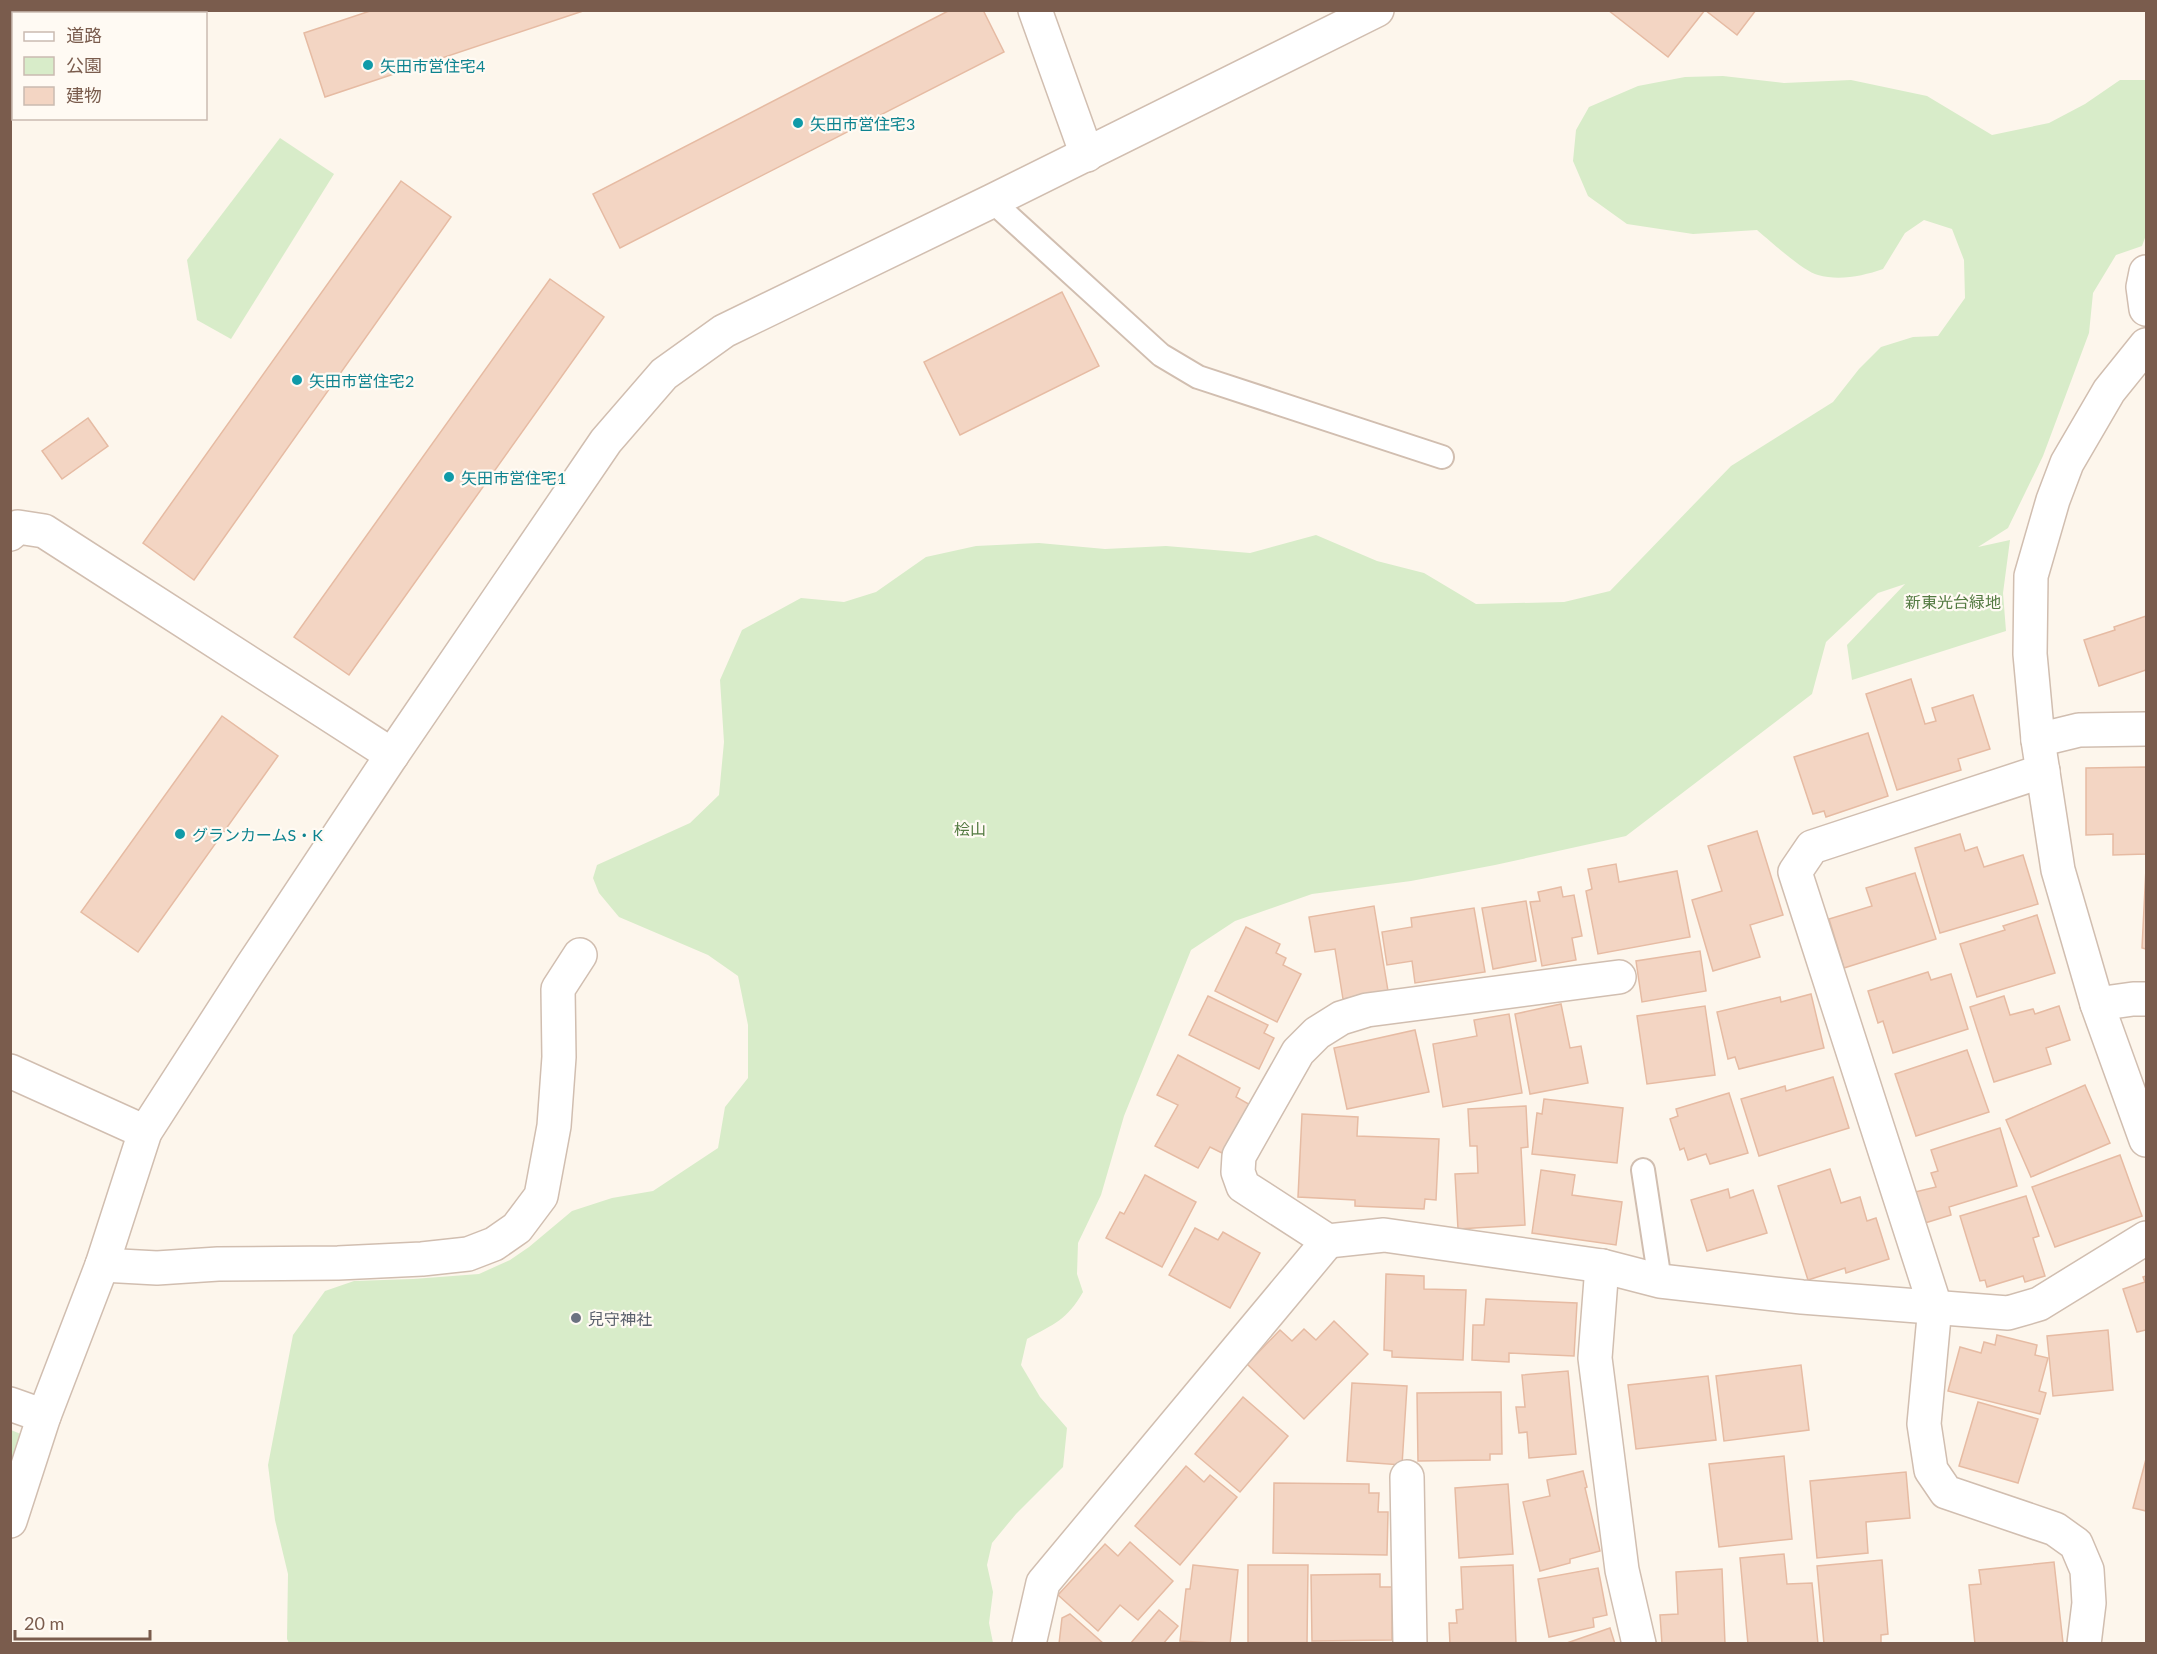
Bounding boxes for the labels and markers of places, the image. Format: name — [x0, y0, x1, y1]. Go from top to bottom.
place label: 矢田市営住宅4 — [380, 56, 485, 75]
marker: 矢田市営住宅4 — [361, 58, 375, 72]
place label: 矢田市営住宅3 — [810, 114, 915, 133]
marker: 矢田市営住宅3 — [791, 116, 805, 130]
place label: 矢田市営住宅2 — [309, 371, 414, 390]
marker: 矢田市営住宅2 — [290, 373, 304, 387]
place label: 矢田市営住宅1 — [461, 468, 566, 487]
marker: 矢田市営住宅1 — [442, 470, 456, 484]
place label: グランカームS・K — [192, 825, 323, 844]
marker: グランカームS・K — [173, 827, 187, 841]
place label: 兒守神社 — [588, 1309, 652, 1328]
marker: 兒守神社 — [569, 1311, 583, 1325]

